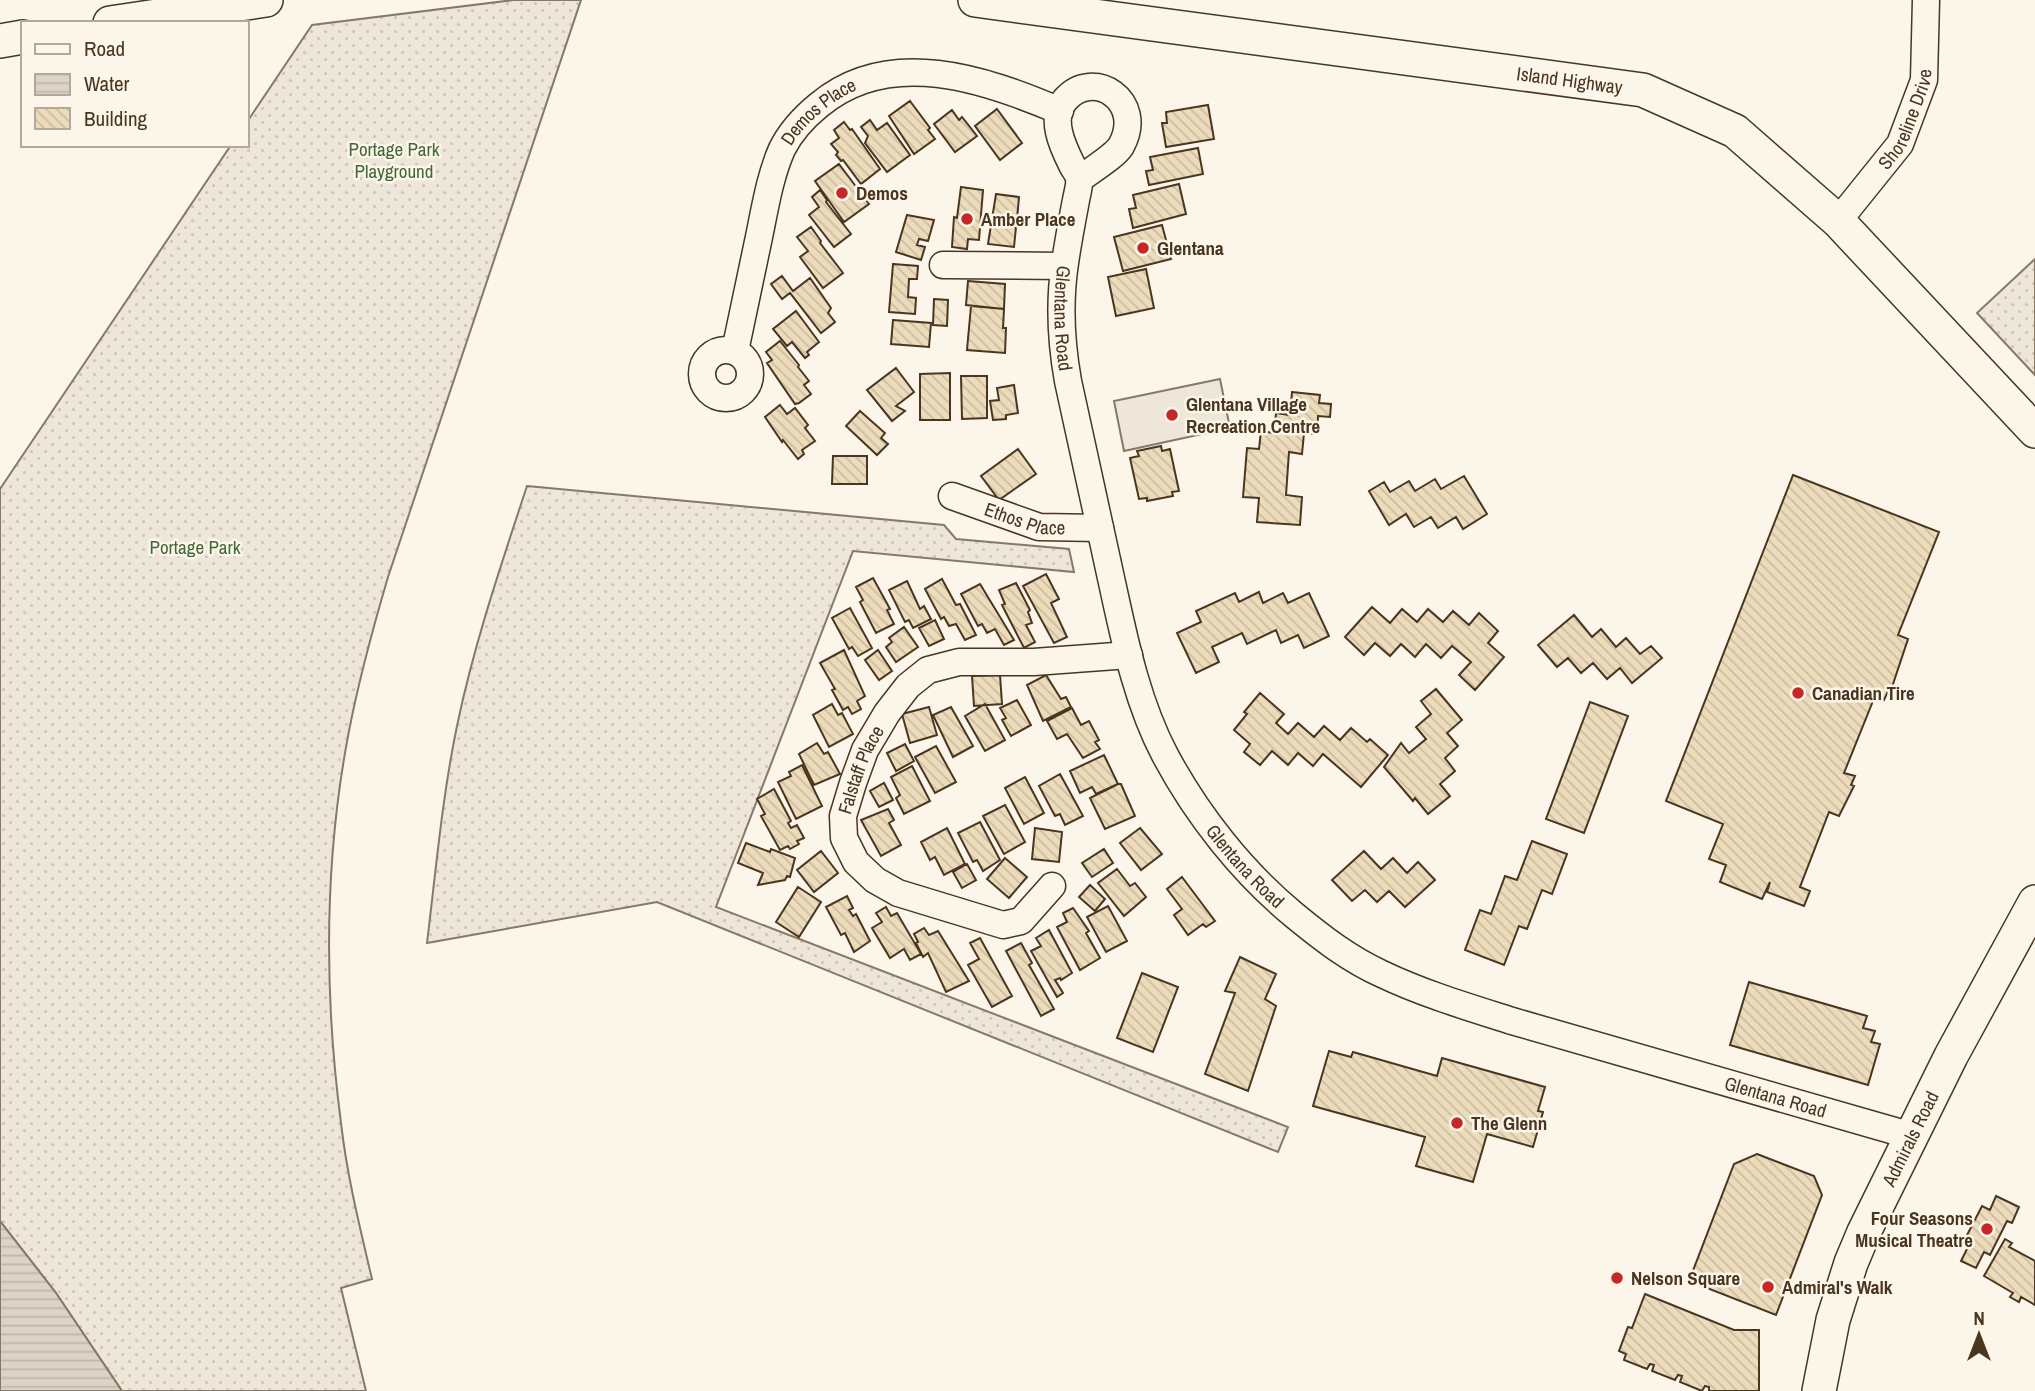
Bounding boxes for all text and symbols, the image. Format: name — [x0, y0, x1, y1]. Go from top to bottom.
legend — [21, 21, 248, 147]
text: Road — [84, 34, 125, 63]
street label: Island Highway — [1515, 60, 1624, 100]
text: Water — [84, 69, 130, 98]
street label: Shoreline Drive — [1872, 69, 1937, 175]
street label: Demos Place — [774, 71, 860, 150]
text: Building — [84, 104, 148, 133]
park label: Portage Park Playground — [349, 136, 440, 184]
place label: Demos — [856, 180, 908, 206]
marker: Demos — [834, 185, 850, 201]
place label: Amber Place — [981, 206, 1076, 232]
marker: Amber Place — [959, 211, 975, 227]
place label: Glentana — [1157, 235, 1224, 261]
marker: Glentana — [1135, 240, 1151, 256]
street label: Glentana Road — [1048, 264, 1079, 372]
place label: Glentana Village Recreation Centre — [1186, 391, 1321, 439]
marker: Glentana Village Recreation Centre — [1164, 407, 1180, 423]
street label: Ethos Place — [981, 496, 1065, 540]
park label: Portage Park — [150, 534, 241, 560]
place label: Canadian Tire — [1812, 680, 1915, 706]
marker: Canadian Tire — [1790, 685, 1806, 701]
street label: Falstaff Place — [831, 720, 890, 817]
street label: Glentana Road — [1200, 819, 1290, 914]
street label: Glentana Road — [1722, 1070, 1830, 1124]
street label: Admirals Road — [1875, 1087, 1945, 1191]
place label: The Glenn — [1471, 1110, 1547, 1136]
marker: The Glenn — [1449, 1115, 1465, 1131]
place label: Four Seasons Musical Theatre — [1855, 1205, 1973, 1253]
marker: Four Seasons Musical Theatre — [1979, 1221, 1995, 1237]
place label: Nelson Square — [1631, 1265, 1740, 1291]
marker: Nelson Square — [1609, 1270, 1625, 1286]
place label: Admiral's Walk — [1782, 1274, 1893, 1300]
marker: Admiral's Walk — [1760, 1279, 1776, 1295]
north arrow — [1944, 1300, 2014, 1370]
text: N — [1973, 1305, 1985, 1331]

